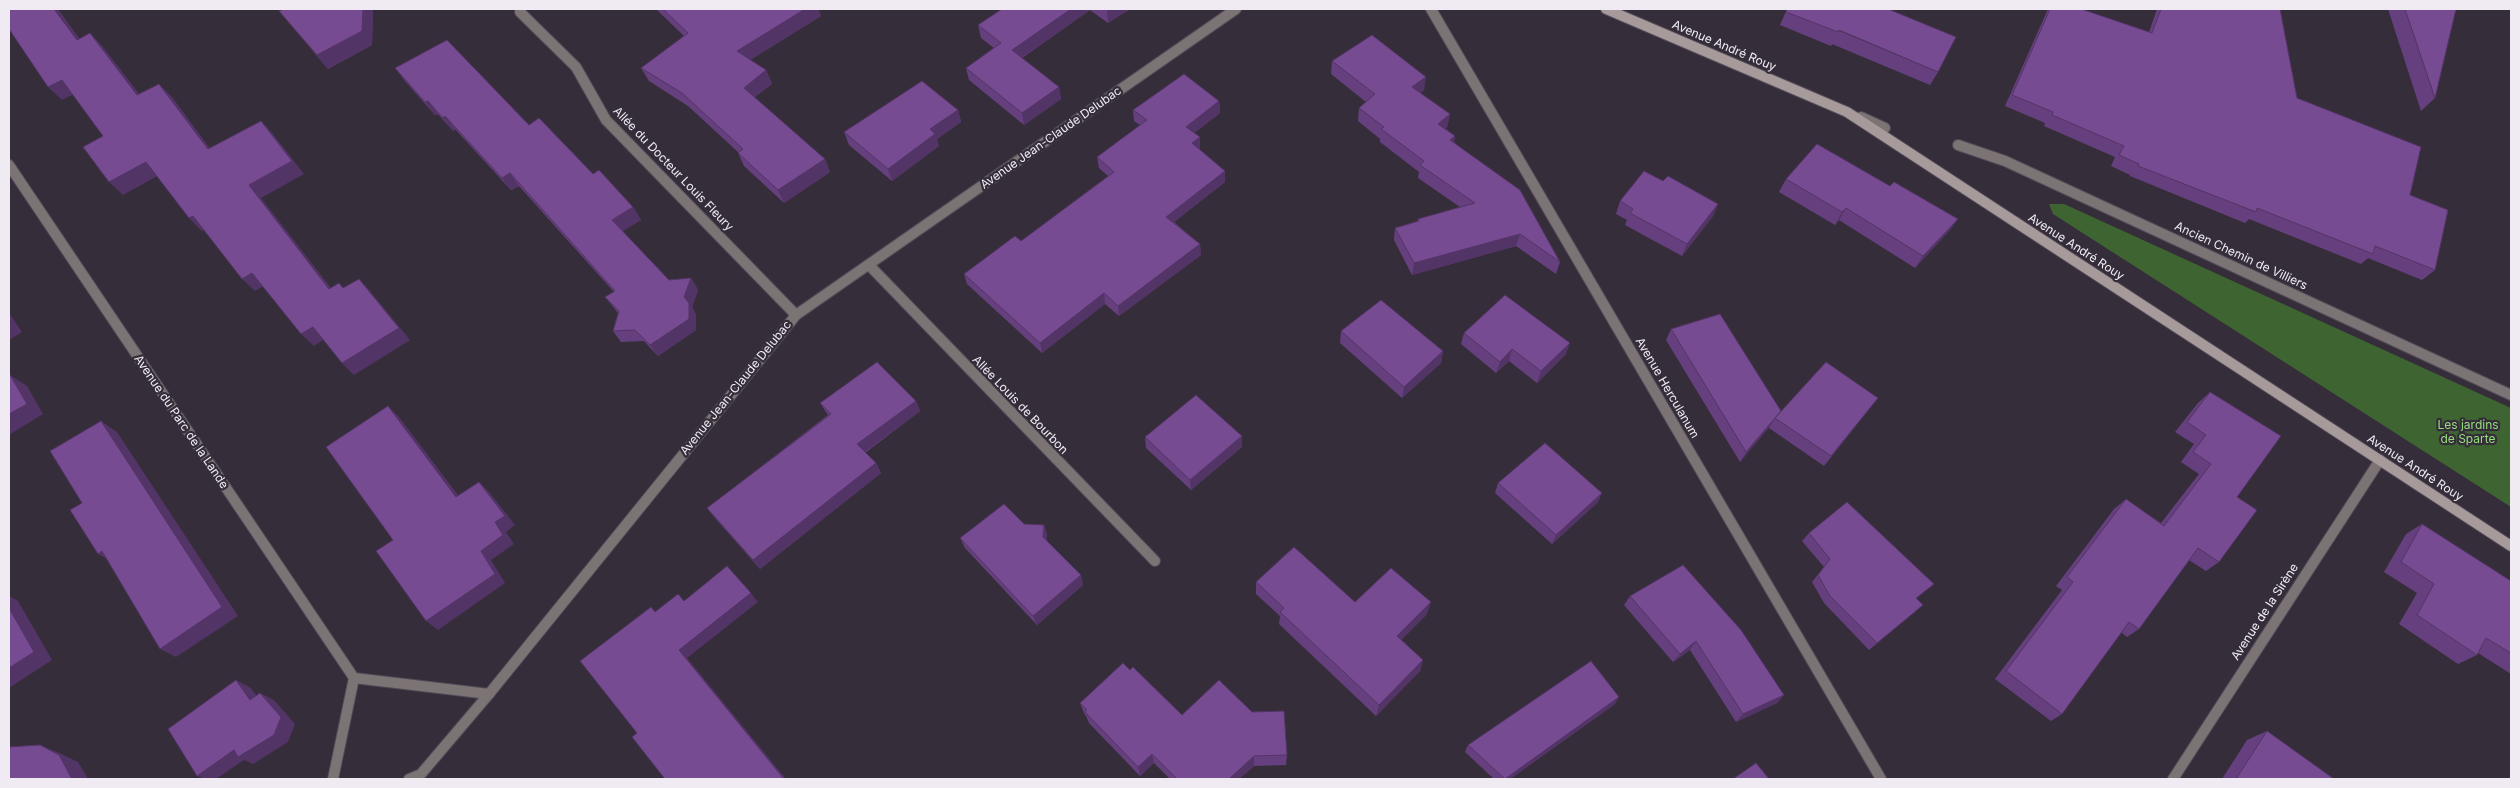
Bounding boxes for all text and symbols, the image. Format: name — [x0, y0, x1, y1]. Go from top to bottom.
street label: Avenue André Rouy — [1670, 18, 1778, 74]
street label: Avenue Jean-Claude Delubac — [978, 84, 1124, 192]
street label: Allée du Docteur Louis Fleury — [610, 104, 736, 234]
street label: Avenue André Rouy — [2025, 211, 2127, 283]
street label: Ancien Chemin de Villiers — [2172, 219, 2310, 293]
street label: Avenue Jean-Claude Delubac — [677, 318, 795, 458]
street label: Avenue Herculanum — [1632, 335, 1702, 441]
street label: Avenue du Parc de la Lande — [131, 352, 231, 492]
street label: Allée Louis de Bourbon — [969, 353, 1071, 457]
park label: Les jardins de Sparte — [2437, 418, 2499, 446]
street label: Avenue André Rouy — [2364, 432, 2466, 504]
street label: Avenue de la Sirène — [2228, 561, 2302, 663]

